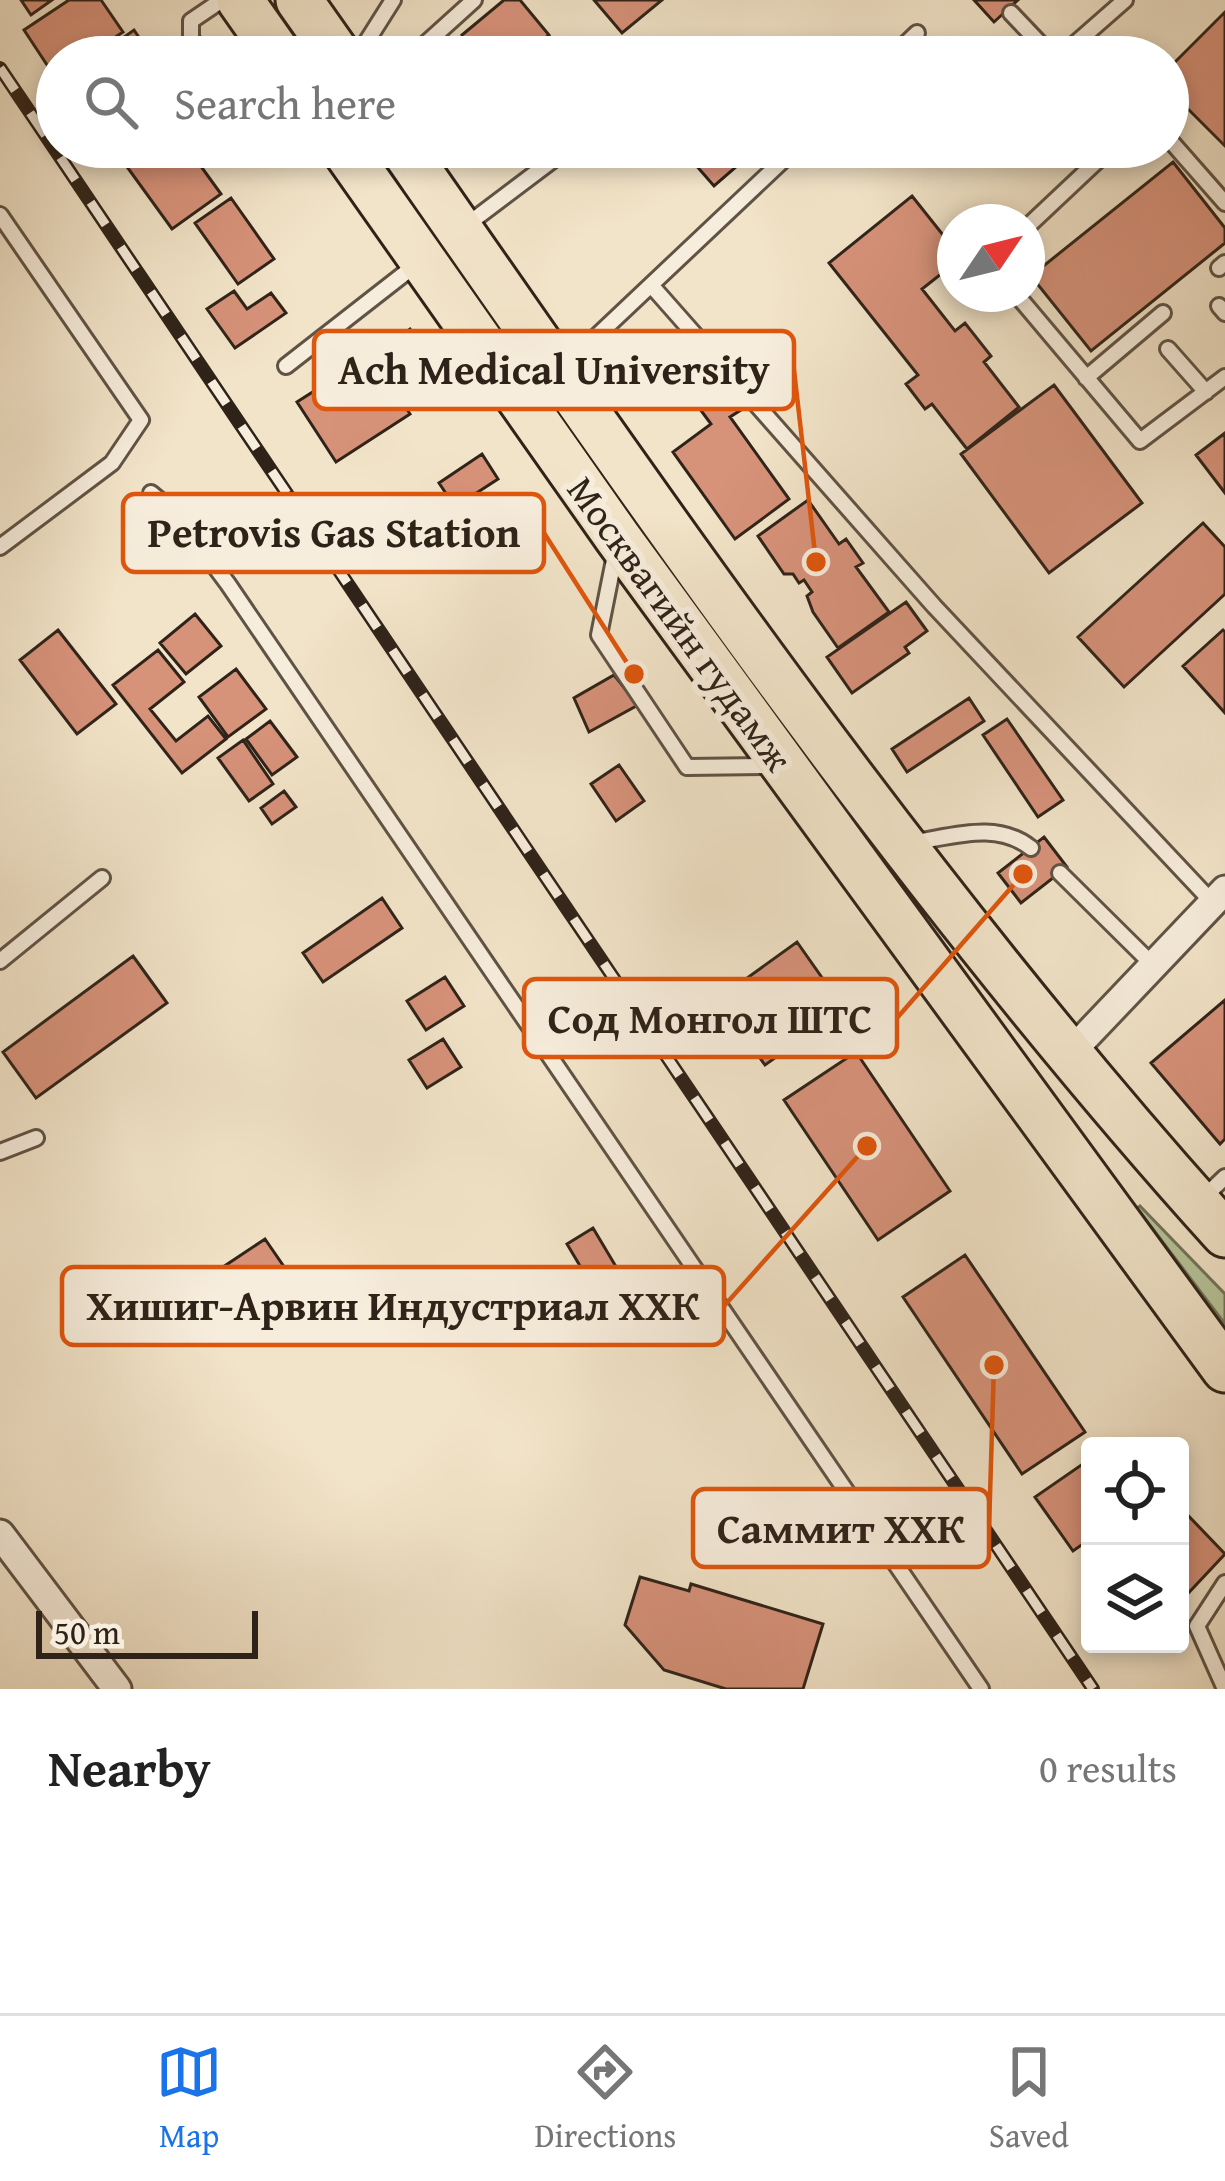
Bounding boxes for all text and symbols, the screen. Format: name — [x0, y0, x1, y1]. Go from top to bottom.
search box — [36, 36, 1189, 168]
icon: search — [78, 69, 144, 135]
text: Search here — [174, 70, 396, 135]
north arrow — [937, 204, 1045, 312]
callout: Ach Medical University — [314, 331, 794, 409]
text: Ach Medical University — [338, 338, 770, 399]
street label: Москвагийн гудамж — [554, 464, 808, 783]
callout: Petrovis Gas Station — [123, 494, 544, 572]
text: Petrovis Gas Station — [148, 501, 521, 562]
callout: Сод Монгол ШТС — [524, 979, 897, 1057]
text: Сод Монгол ШТС — [548, 987, 872, 1048]
callout: Хишиг-Арвин Индустриал ХХК — [62, 1267, 724, 1345]
text: Хишиг-Арвин Индустриал ХХК — [86, 1274, 700, 1335]
map controls — [1081, 1437, 1189, 1653]
button: locate — [1081, 1437, 1189, 1545]
callout: Саммит ХХК — [693, 1489, 989, 1567]
text: Саммит ХХК — [717, 1497, 965, 1558]
button: layers — [1081, 1545, 1189, 1653]
scale bar — [36, 1605, 258, 1658]
text: 50 m — [54, 1608, 120, 1656]
text: Nearby — [48, 1730, 211, 1805]
text: 0 results — [1039, 1739, 1177, 1796]
tab: Map — [156, 2039, 222, 2159]
tab: Directions — [535, 2039, 676, 2159]
tab: Saved — [989, 2039, 1069, 2159]

